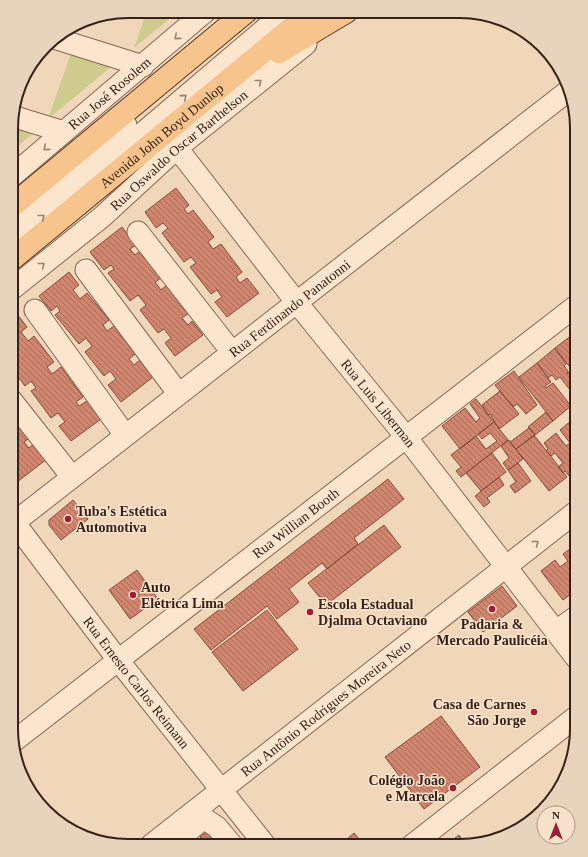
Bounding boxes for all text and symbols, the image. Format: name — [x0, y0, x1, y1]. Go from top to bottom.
one-way arrow — [174, 32, 182, 39]
street label: Rua José Rosolem — [66, 54, 154, 133]
one-way arrow — [255, 79, 262, 86]
street label: Avenida John Boyd Dunlop — [97, 80, 227, 191]
street label: Rua Oswaldo Oscar Barthelson — [107, 87, 250, 214]
one-way arrow — [180, 95, 187, 102]
one-way arrow — [43, 143, 50, 150]
one-way arrow — [38, 215, 45, 222]
street label: Rua Ferdinando Panatonni — [226, 257, 354, 360]
one-way arrow — [38, 262, 45, 269]
street label: Rua Luis Liberman — [338, 356, 418, 450]
street label: Rua Willian Booth — [250, 485, 342, 561]
place label: Tuba's Estética Automotiva — [76, 504, 167, 535]
marker: Tuba's Estética Automotiva — [63, 514, 73, 524]
one-way arrow — [531, 541, 538, 548]
place label: Auto Elétrica Lima — [141, 580, 224, 611]
marker: Auto Elétrica Lima — [128, 590, 138, 600]
place label: Escola Estadual Djalma Octaviano — [318, 597, 427, 628]
marker: Padaria & Mercado Paulicéia — [487, 604, 497, 614]
marker: Escola Estadual Djalma Octaviano — [305, 607, 315, 617]
street label: Rua Ernesto Carlos Reimann — [80, 614, 192, 752]
place label: Padaria & Mercado Paulicéia — [436, 617, 548, 648]
street label: Rua Antônio Rodrigues Moreira Neto — [238, 637, 414, 780]
place label: Casa de Carnes São Jorge — [433, 697, 527, 728]
marker: Casa de Carnes São Jorge — [529, 707, 539, 717]
place label: Colégio João e Marcela — [368, 773, 445, 804]
marker: Colégio João e Marcela — [448, 783, 458, 793]
north arrow — [536, 805, 576, 845]
text: N — [552, 809, 560, 821]

